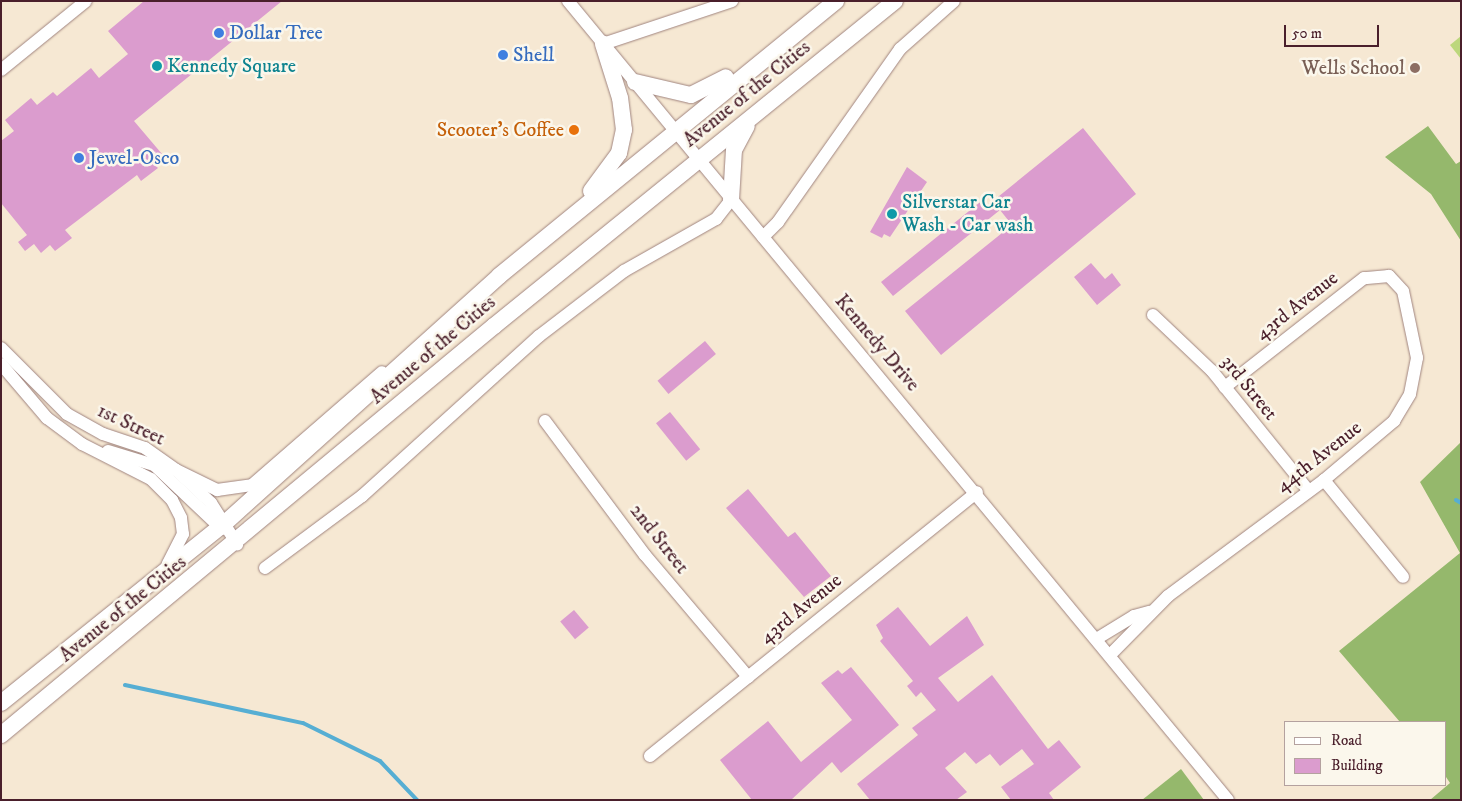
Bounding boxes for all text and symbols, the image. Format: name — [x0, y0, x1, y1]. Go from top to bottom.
scale bar — [1287, 15, 1382, 47]
place label: Dollar Tree — [229, 21, 323, 45]
text: 50 m — [1292, 24, 1322, 43]
marker: Dollar Tree — [213, 27, 225, 39]
street label: Avenue of the Cities — [679, 35, 815, 153]
place label: Shell — [513, 43, 554, 67]
marker: Shell — [497, 49, 509, 61]
place label: Kennedy Square — [167, 54, 296, 78]
place label: Wells School — [1301, 56, 1405, 80]
marker: Kennedy Square — [151, 60, 163, 72]
marker: Wells School — [1409, 62, 1421, 74]
place label: Scooter's Coffee — [437, 118, 564, 142]
marker: Scooter's Coffee — [568, 124, 580, 136]
place label: Jewel-Osco — [89, 146, 179, 170]
marker: Jewel-Osco — [73, 152, 85, 164]
place label: Silverstar Car Wash - Car wash — [902, 190, 1033, 237]
marker: Silverstar Car Wash - Car wash — [886, 208, 898, 220]
street label: 43rd Avenue — [1251, 266, 1343, 346]
street label: Kennedy Drive — [829, 290, 925, 396]
street label: Avenue of the Cities — [365, 291, 501, 409]
street label: 3rd Street — [1216, 351, 1282, 425]
street label: 1st Street — [93, 399, 169, 451]
street label: 44th Avenue — [1271, 416, 1367, 498]
street label: 2nd Street — [624, 499, 694, 579]
street label: Avenue of the Cities — [55, 550, 191, 668]
street label: 43rd Avenue — [755, 569, 847, 649]
legend — [1284, 721, 1447, 786]
text: Road — [1331, 731, 1362, 750]
text: Building — [1331, 756, 1383, 775]

